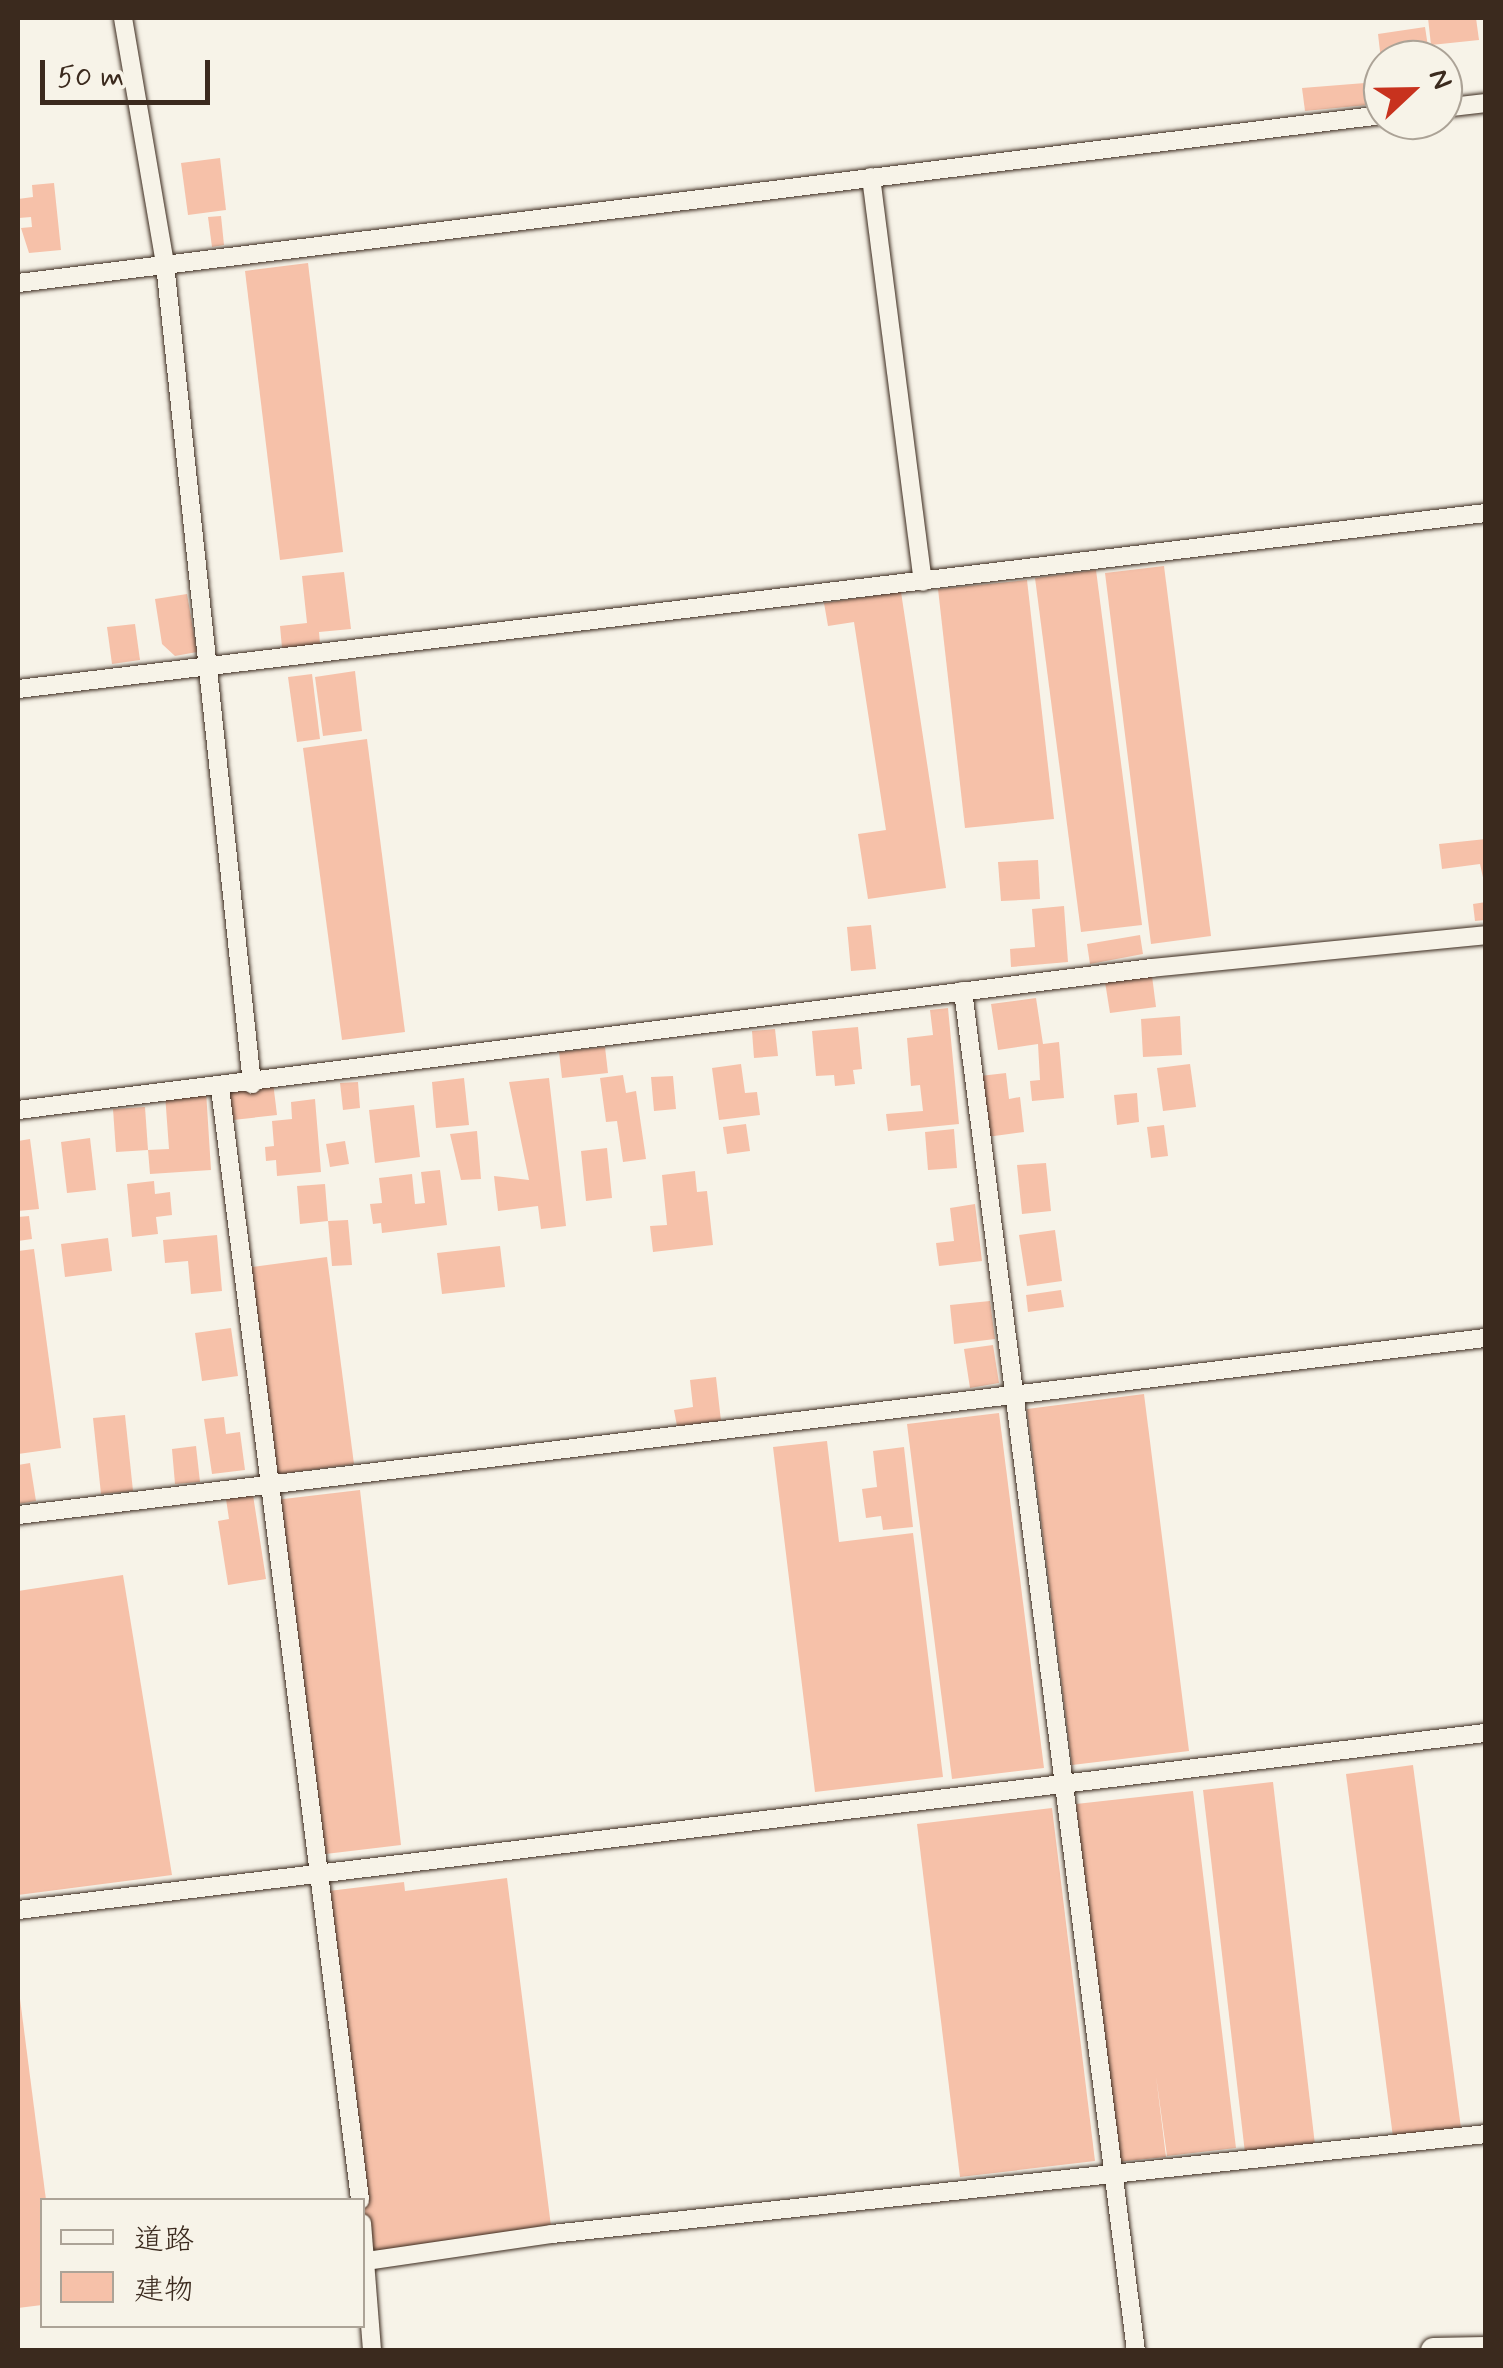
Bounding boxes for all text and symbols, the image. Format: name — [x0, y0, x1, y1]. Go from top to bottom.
scale bar — [45, 40, 215, 102]
north arrow — [1363, 40, 1463, 140]
text: 50 m — [57, 58, 124, 97]
text: N — [1419, 64, 1460, 95]
legend — [40, 2198, 365, 2328]
text: 道路 — [134, 2221, 194, 2260]
text: 建物 — [134, 2271, 194, 2310]

